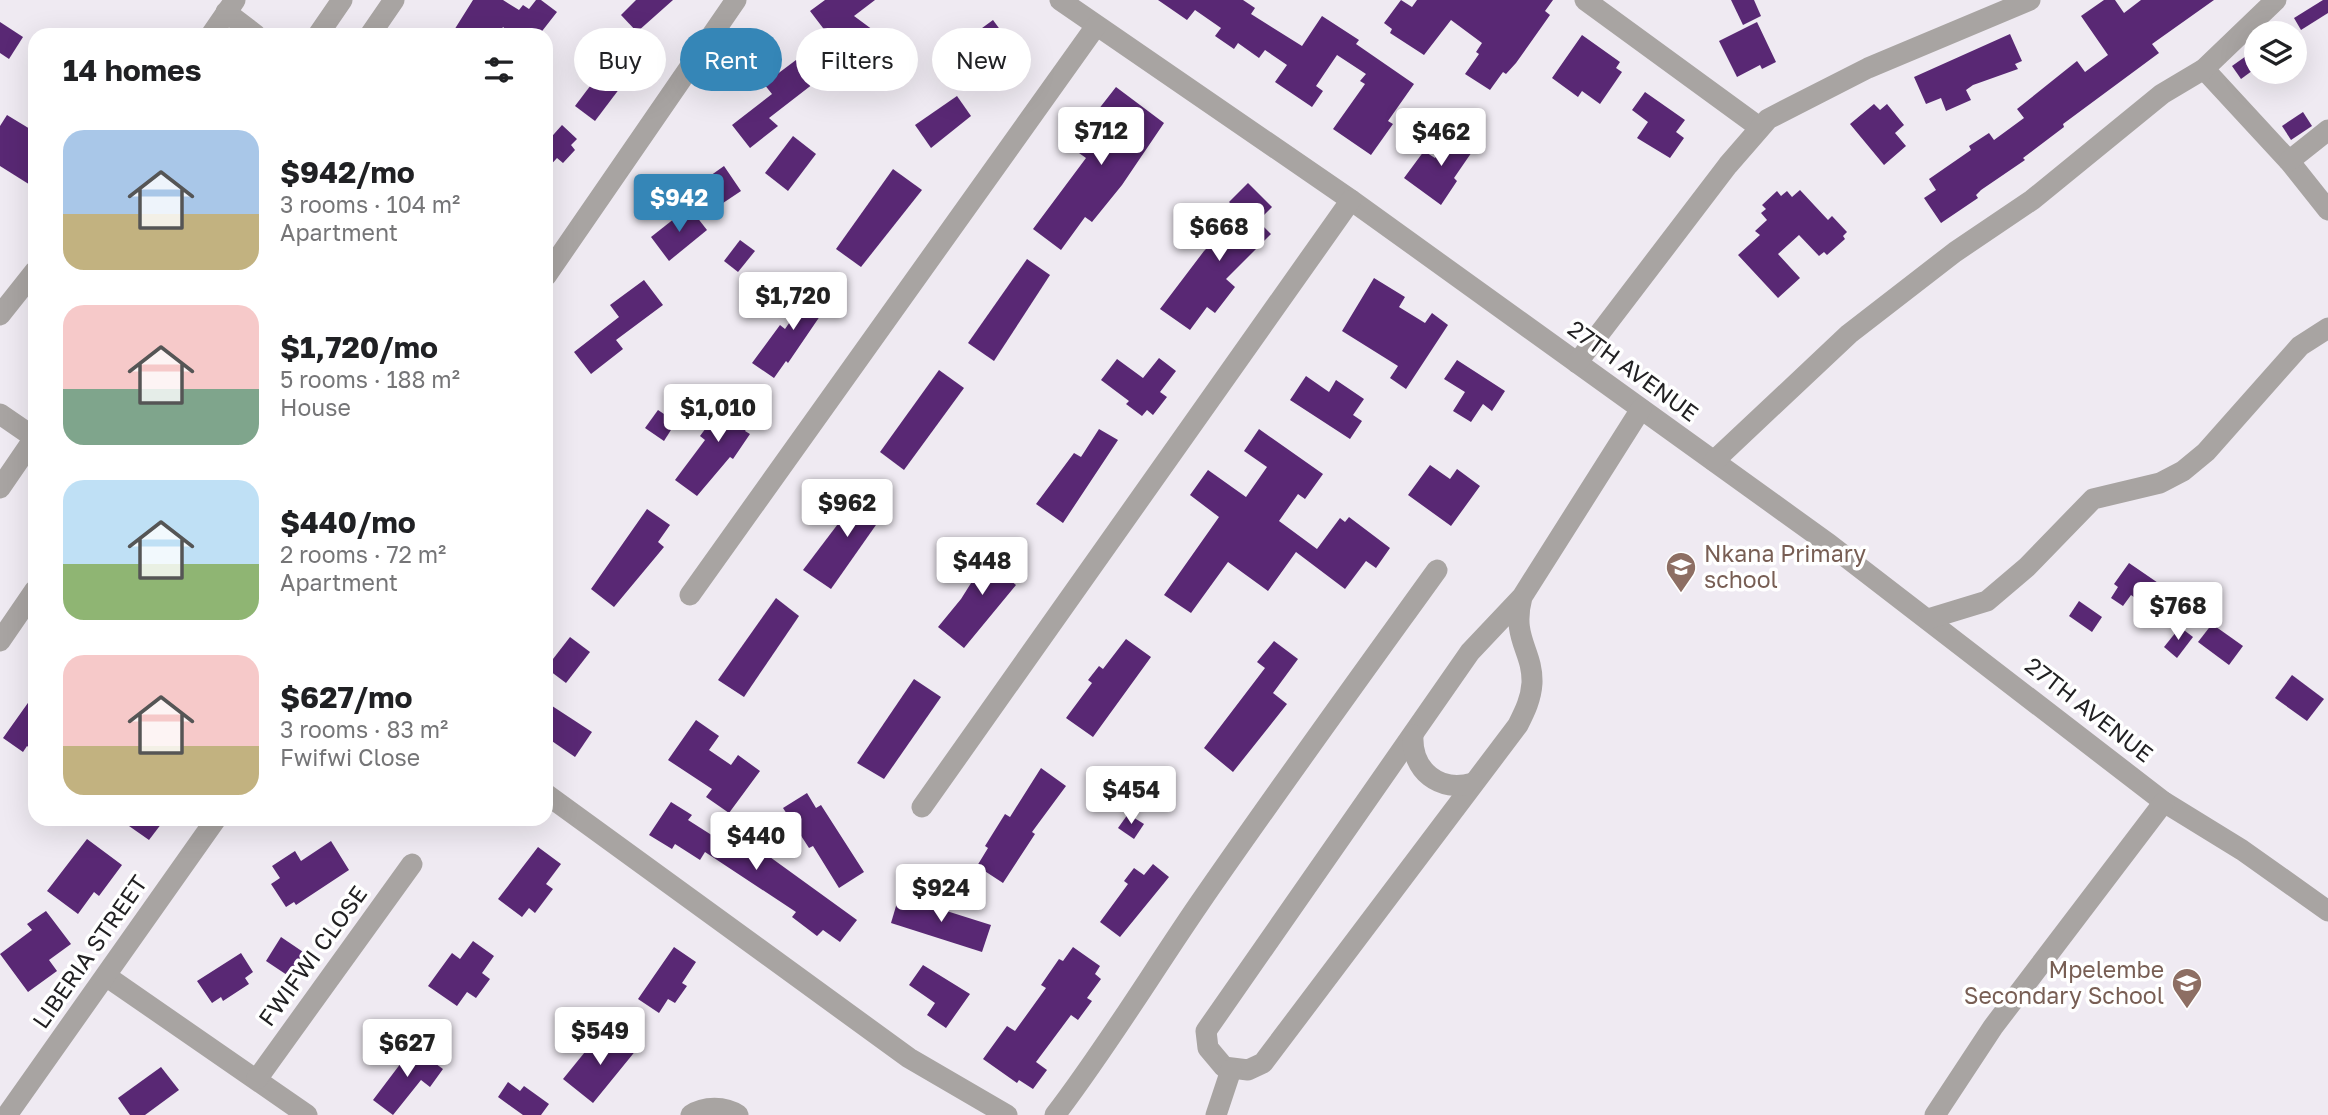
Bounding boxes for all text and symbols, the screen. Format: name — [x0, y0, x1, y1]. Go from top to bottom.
map controls — [2244, 21, 2307, 84]
button: layers — [2244, 21, 2307, 84]
chip: Buy — [574, 28, 666, 91]
chip: Rent — [680, 28, 782, 91]
chip: Filters — [796, 28, 918, 91]
chip: New — [932, 28, 1031, 91]
icon: filters — [480, 51, 518, 89]
text: 14 homes — [63, 52, 202, 88]
pin: $712 — [1060, 108, 1142, 167]
pin: $462 — [1400, 108, 1482, 168]
text: $712 — [1074, 116, 1128, 144]
text: $462 — [1412, 117, 1470, 145]
text: $942/mo — [280, 154, 415, 190]
icon: home — [119, 158, 203, 242]
pin: $942 — [638, 174, 720, 234]
text: $942 — [650, 183, 708, 211]
text: 3 rooms · 104 m² — [280, 190, 460, 218]
pin: $668 — [1178, 204, 1260, 263]
text: $668 — [1189, 212, 1249, 240]
text: Apartment — [280, 218, 398, 246]
pin: $1,720 — [736, 272, 850, 332]
text: $1,720 — [755, 281, 831, 309]
street label: 27TH AVENUE — [1563, 314, 1704, 427]
text: $1,720/mo — [280, 329, 438, 365]
icon: home — [119, 333, 203, 417]
text: 5 rooms · 188 m² — [280, 365, 460, 393]
pin: $1,010 — [661, 384, 775, 444]
text: House — [280, 393, 351, 421]
text: $1,010 — [680, 393, 756, 421]
pin: $962 — [806, 480, 888, 539]
text: $962 — [818, 488, 876, 516]
text: $440/mo — [280, 504, 416, 540]
icon: home — [119, 508, 203, 592]
pin: $448 — [941, 538, 1023, 597]
place label: Nkana Primary school — [1704, 539, 1866, 593]
text: 2 rooms · 72 m² — [280, 540, 446, 568]
text: $448 — [953, 546, 1011, 574]
school or university icon: Nkana Primary school — [1664, 550, 1698, 594]
text: Apartment — [280, 568, 398, 596]
pin: $768 — [2137, 582, 2219, 642]
text: $768 — [2149, 591, 2207, 619]
street label: 27TH AVENUE — [2020, 651, 2159, 768]
text: $627/mo — [280, 679, 412, 715]
icon: home — [119, 683, 203, 767]
text: 3 rooms · 83 m² — [280, 715, 448, 743]
text: Fwifwi Close — [280, 743, 420, 771]
pin: $454 — [1090, 766, 1172, 826]
text: $454 — [1102, 775, 1160, 803]
pin: $440 — [715, 812, 797, 872]
text: $440 — [726, 821, 786, 849]
pin: $924 — [900, 864, 982, 924]
street label: LIBERIA STREET — [26, 869, 152, 1033]
text: $924 — [912, 873, 970, 901]
street label: FWIFWI CLOSE — [252, 880, 372, 1031]
place label: Mpelembe Secondary School — [1964, 955, 2164, 1009]
school or university icon: Mpelembe Secondary School — [2170, 966, 2204, 1010]
pin: $549 — [559, 1007, 641, 1067]
text: $549 — [571, 1016, 629, 1044]
pin: $627 — [366, 1020, 448, 1079]
text: $627 — [379, 1028, 435, 1056]

